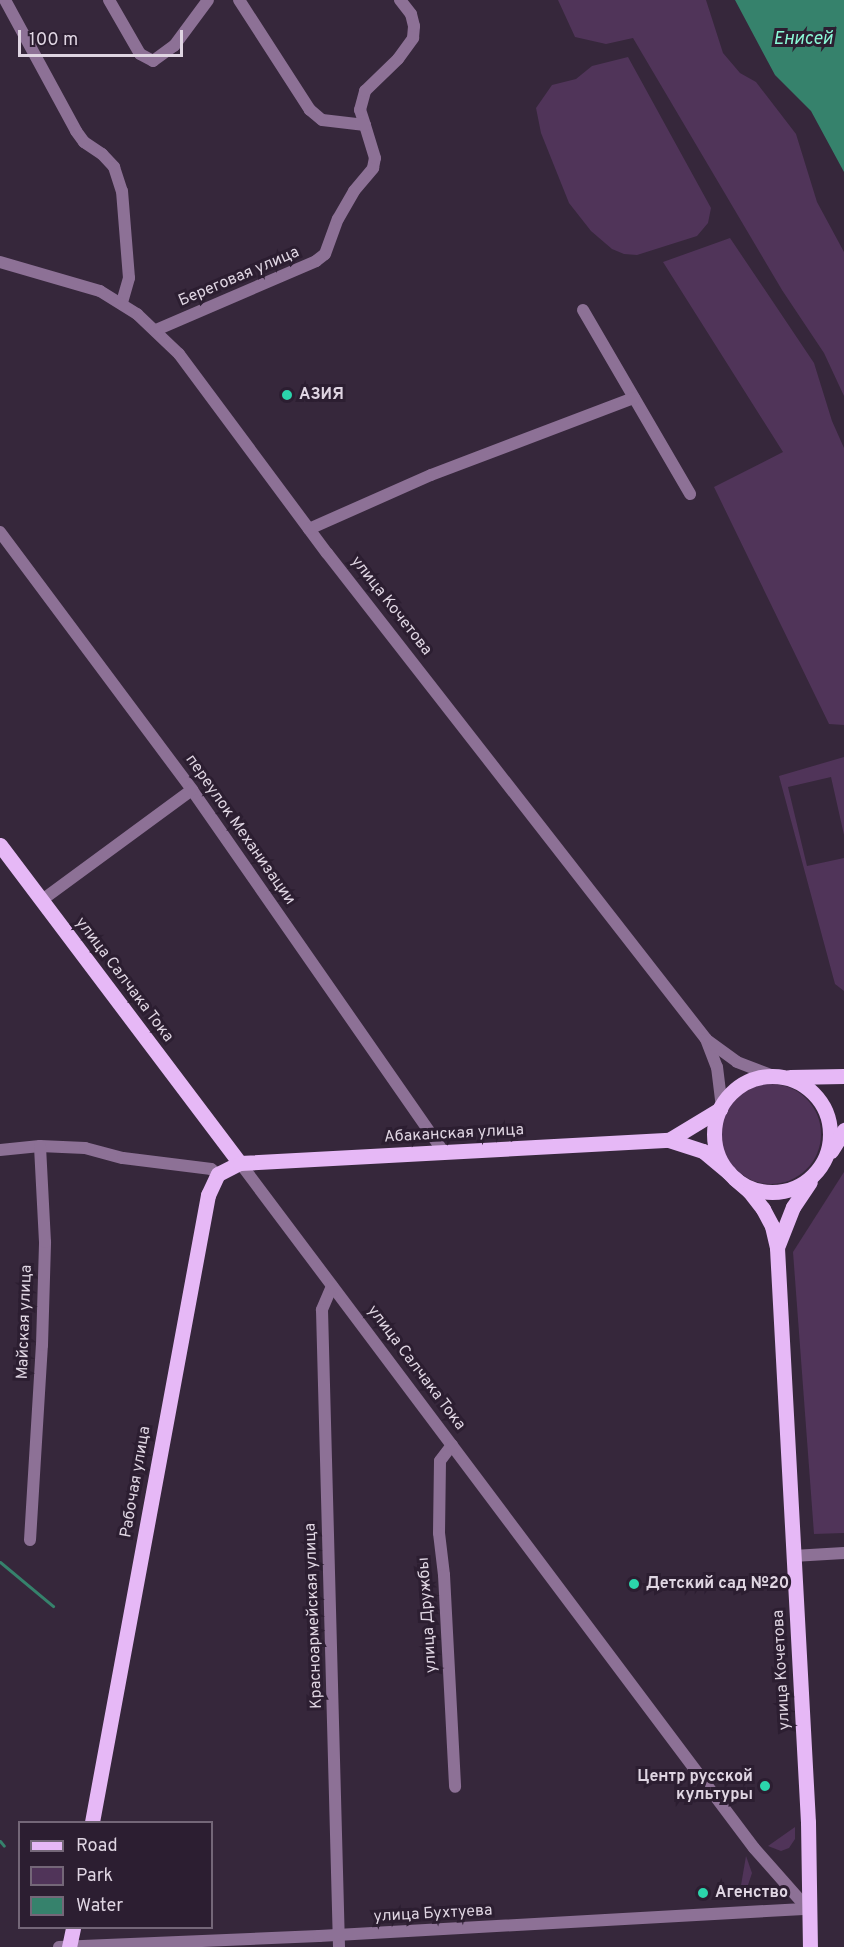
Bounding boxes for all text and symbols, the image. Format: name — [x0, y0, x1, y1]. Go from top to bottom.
scale bar — [21, 18, 186, 56]
text: 100 m — [29, 29, 78, 52]
water label: Енисей — [773, 29, 833, 51]
street label: Береговая улица — [176, 243, 302, 311]
place label: АЗИЯ — [299, 385, 344, 405]
marker: АЗИЯ — [280, 388, 294, 402]
street label: улица Кочетова — [346, 553, 436, 659]
street label: переулок Механизации — [181, 751, 299, 909]
street label: улица Салчака Тока — [71, 913, 177, 1047]
street label: Абаканская улица — [384, 1121, 524, 1147]
street label: Майская улица — [13, 1264, 37, 1380]
street label: улица Салчака Тока — [363, 1301, 469, 1435]
street label: Рабочая улица — [117, 1425, 155, 1539]
street label: Красноармейская улица — [301, 1523, 327, 1709]
street label: улица Дружбы — [414, 1556, 442, 1674]
place label: Детский сад №20 — [646, 1574, 789, 1594]
marker: Детский сад №20 — [627, 1577, 641, 1591]
street label: улица Кочетова — [769, 1609, 795, 1731]
place label: Центр русской культуры — [637, 1767, 753, 1805]
marker: Центр русской культуры — [758, 1779, 772, 1793]
legend — [18, 1821, 213, 1929]
text: Road — [76, 1835, 118, 1858]
text: Park — [76, 1865, 113, 1888]
place label: Агенство — [715, 1883, 788, 1903]
marker: Агенство — [696, 1886, 710, 1900]
text: Water — [76, 1895, 123, 1918]
street label: улица Бухтуева — [373, 1901, 493, 1927]

